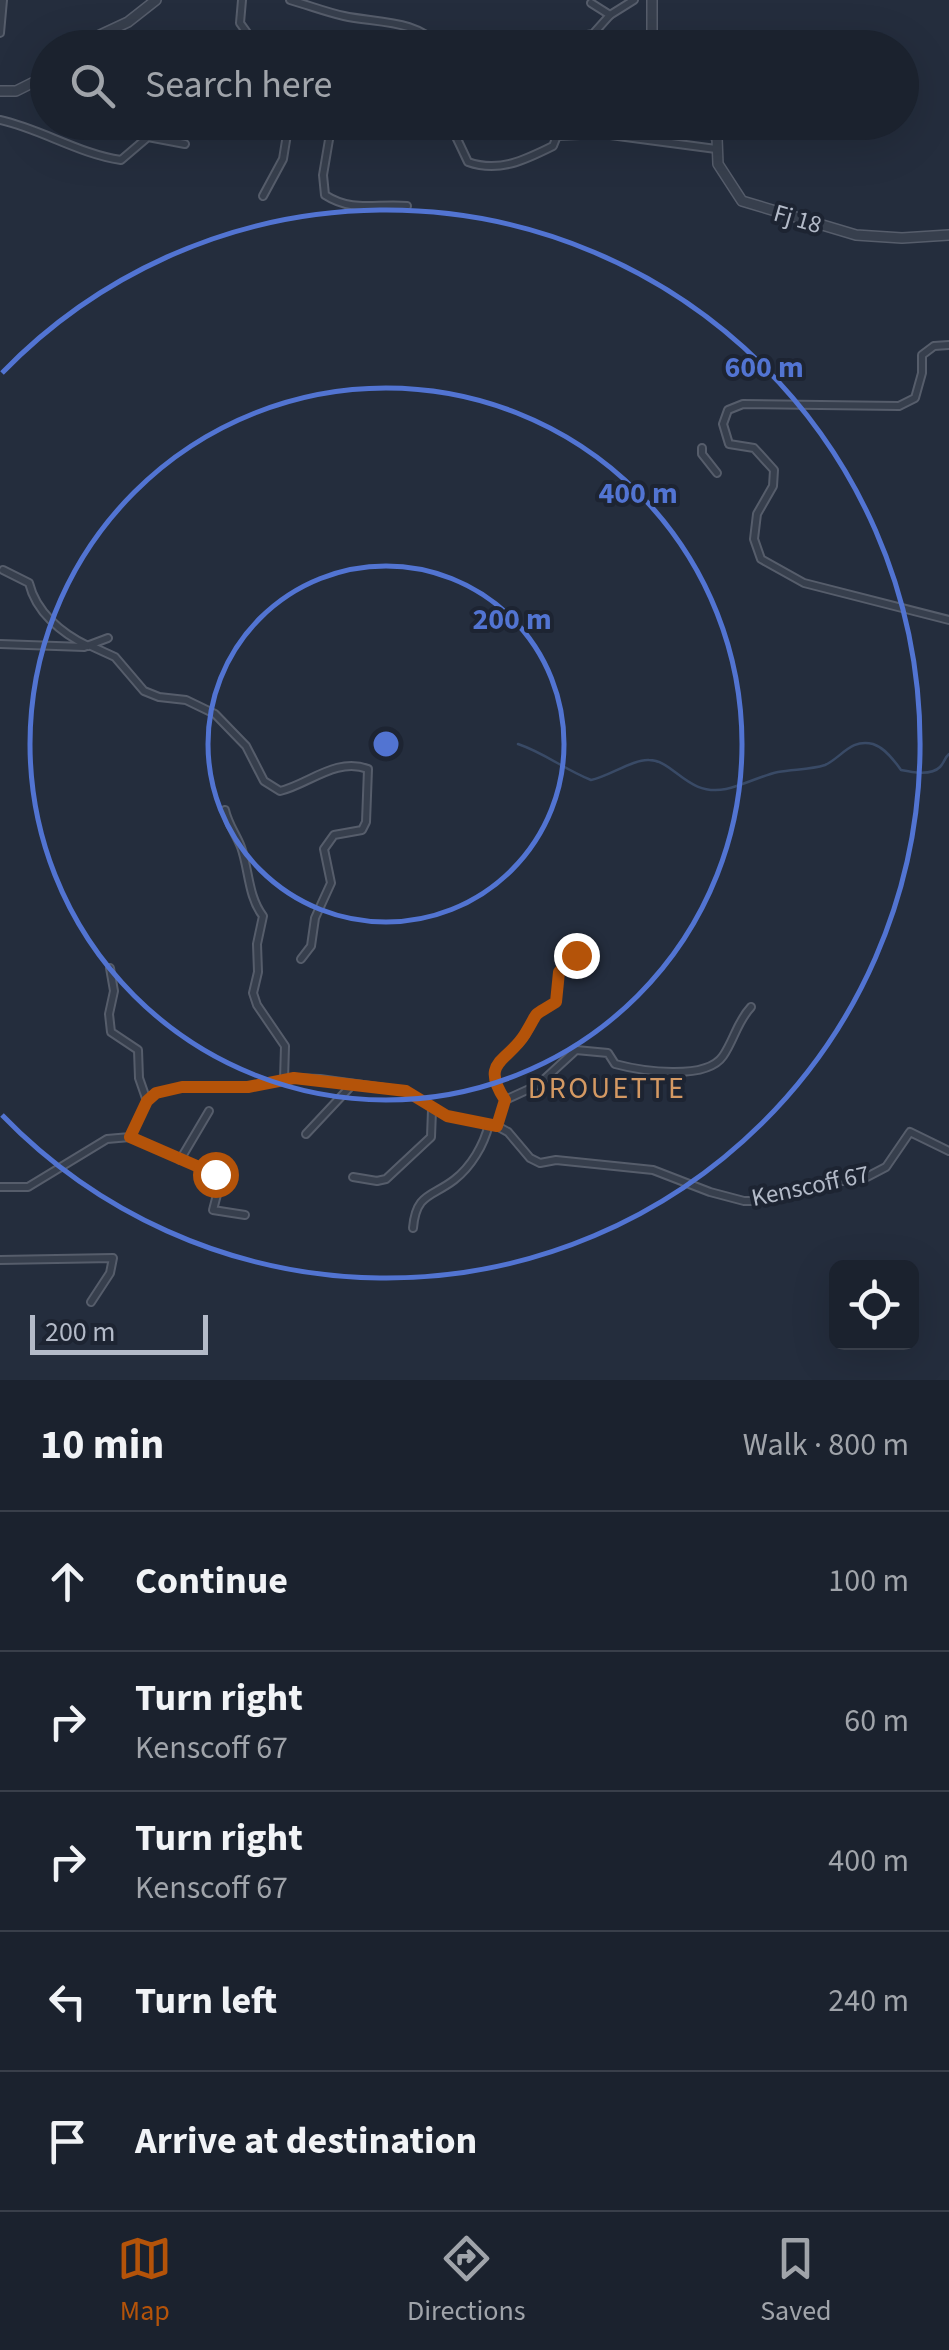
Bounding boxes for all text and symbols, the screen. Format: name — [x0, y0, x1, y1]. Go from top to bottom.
search box — [30, 30, 919, 140]
icon: search — [65, 58, 120, 113]
text: Search here — [145, 58, 332, 112]
street label: Fj 18 — [770, 195, 826, 243]
text: 600 m — [724, 346, 804, 389]
text: 400 m — [598, 472, 678, 515]
text: 200 m — [472, 598, 552, 641]
centre of rings — [368, 726, 404, 762]
route end — [554, 933, 600, 979]
district label: DROUETTE — [528, 1067, 686, 1110]
route start — [193, 1152, 239, 1198]
street label: Kenscoff 67 — [748, 1156, 872, 1216]
map controls — [829, 1260, 919, 1350]
button: locate — [829, 1260, 919, 1350]
scale bar — [30, 1310, 208, 1354]
text: 200 m — [45, 1312, 116, 1352]
text: 10 min — [40, 1415, 164, 1475]
text: Walk · 800 m — [743, 1422, 909, 1468]
icon: ahead — [40, 1554, 95, 1609]
text: Continue — [135, 1554, 288, 1608]
text: 100 m — [828, 1558, 909, 1604]
text: Turn right — [135, 1671, 303, 1725]
icon: right — [40, 1694, 95, 1749]
text: 60 m — [844, 1698, 909, 1744]
text: Kenscoff 67 — [135, 1725, 288, 1771]
text: Turn right — [135, 1811, 303, 1865]
icon: right — [40, 1834, 95, 1889]
text: 400 m — [828, 1838, 909, 1884]
text: Kenscoff 67 — [135, 1865, 288, 1911]
icon: left — [40, 1974, 95, 2029]
text: Turn left — [135, 1974, 277, 2028]
text: 240 m — [828, 1978, 909, 2024]
icon: arrive — [40, 2114, 95, 2169]
text: Arrive at destination — [135, 2114, 477, 2168]
tab: Map — [117, 2231, 172, 2331]
tab: Directions — [407, 2231, 526, 2331]
tab: Saved — [760, 2231, 832, 2331]

